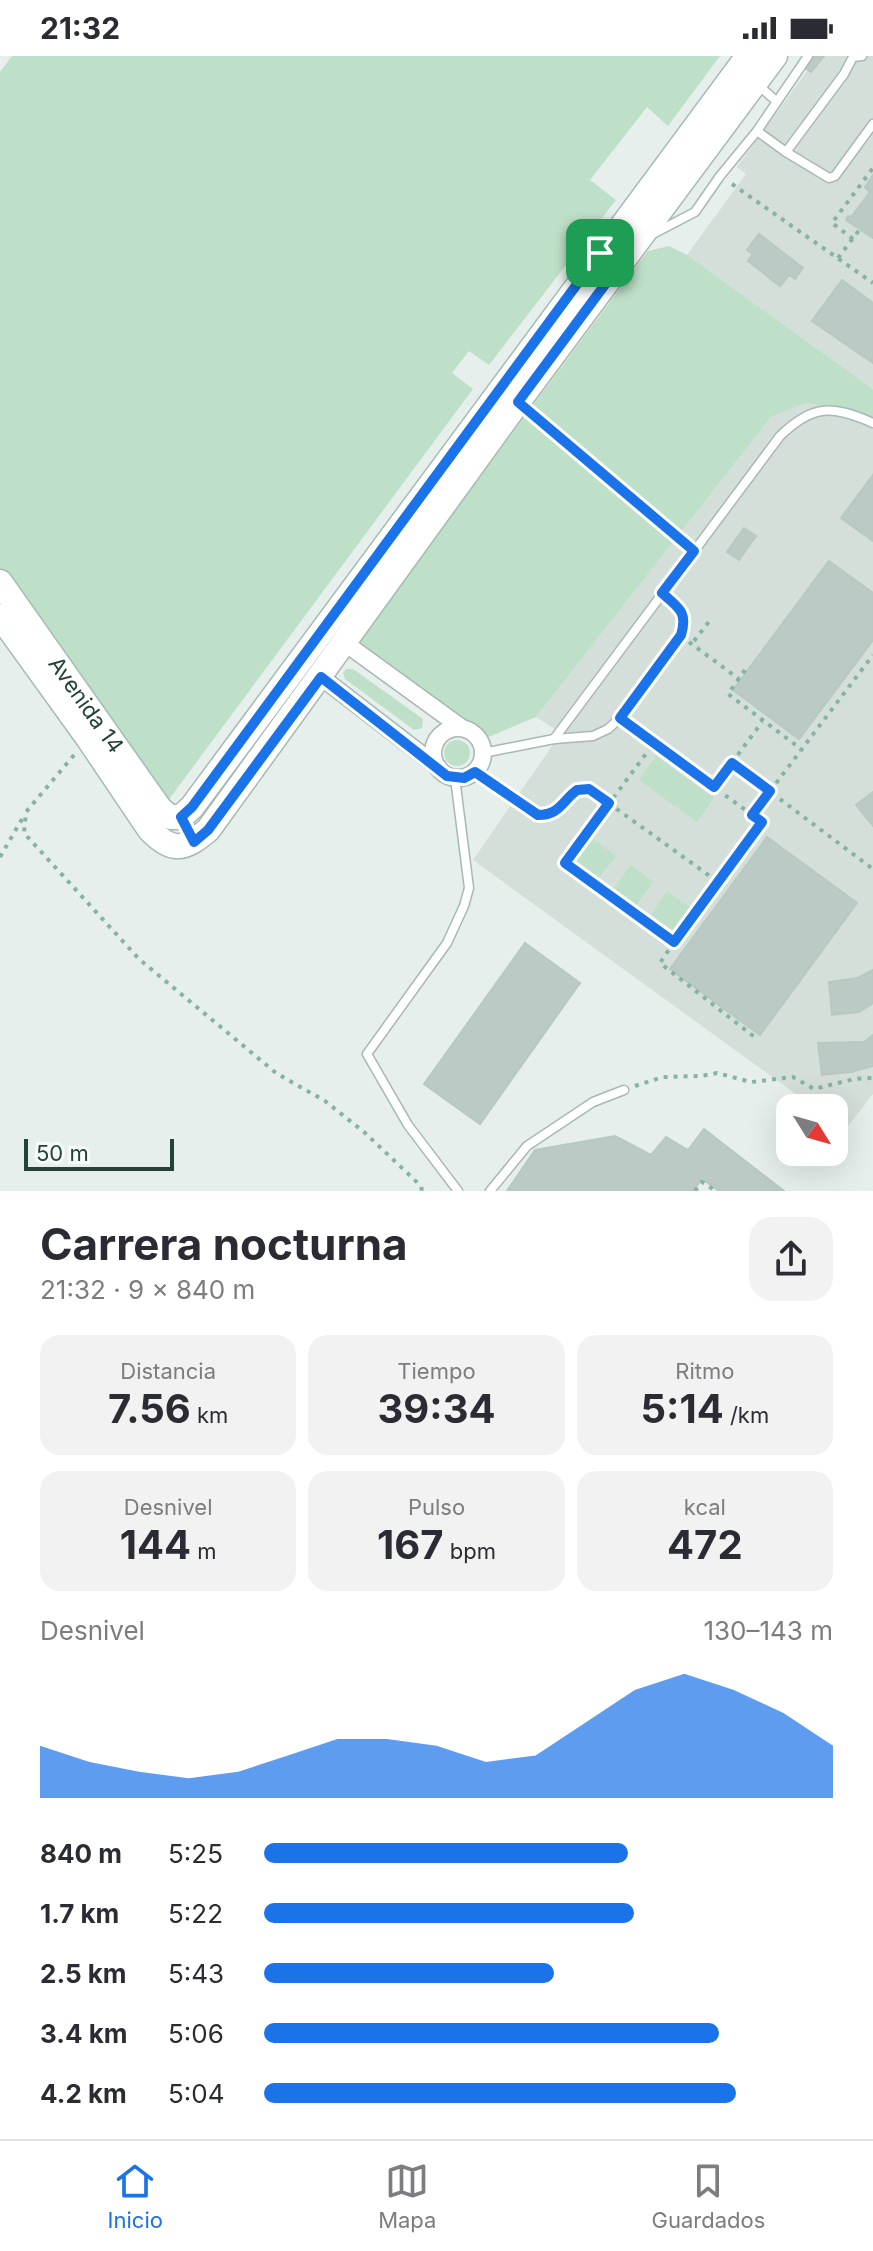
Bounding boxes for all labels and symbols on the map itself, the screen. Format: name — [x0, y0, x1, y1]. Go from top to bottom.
pin — [566, 219, 634, 287]
street label: Avenida 14 — [44, 651, 129, 758]
north arrow — [776, 1094, 848, 1166]
scale bar — [24, 1135, 174, 1171]

